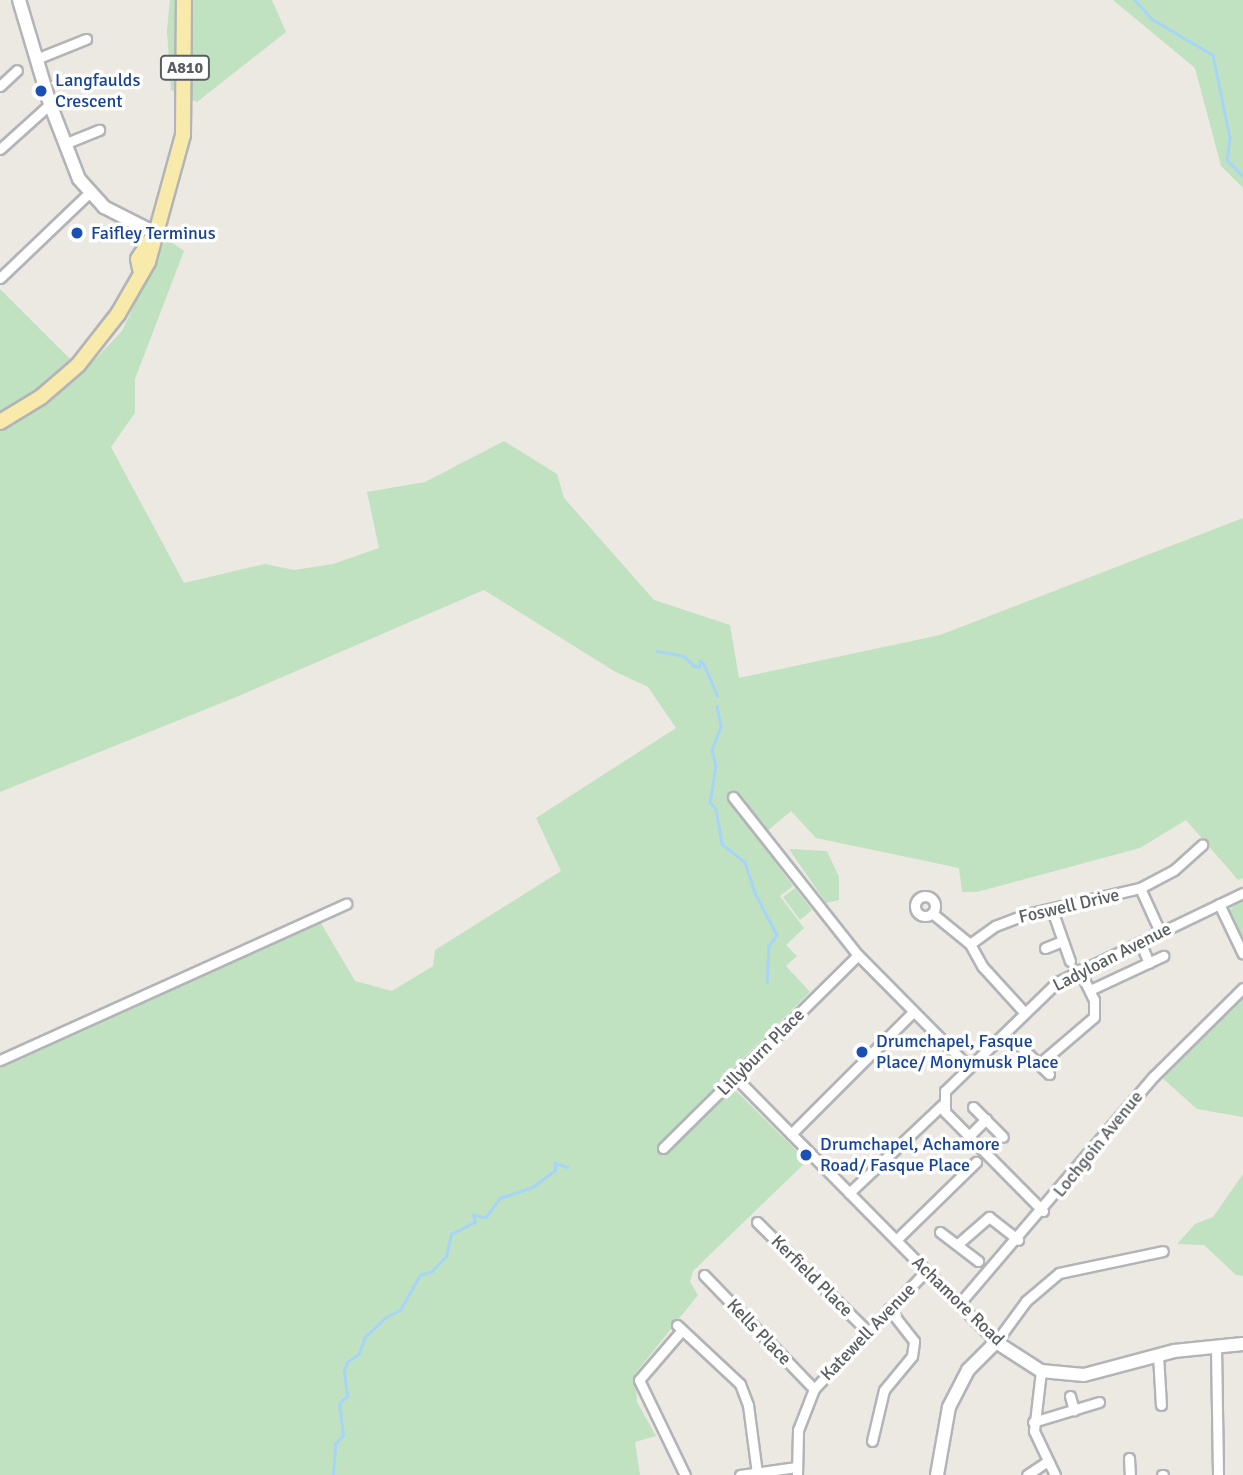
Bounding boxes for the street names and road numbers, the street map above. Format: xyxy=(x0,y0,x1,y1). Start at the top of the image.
road number: A810 xyxy=(159,55,211,80)
street label: Foswell Drive xyxy=(1017,884,1121,928)
street label: Ladyloan Avenue xyxy=(1049,918,1175,996)
street label: Lillyburn Place xyxy=(713,1004,809,1100)
street label: Lochgoin Avenue xyxy=(1049,1087,1147,1201)
street label: Kerfield Place xyxy=(767,1231,857,1321)
street label: Achamore Road xyxy=(907,1252,1009,1350)
street label: Katewell Avenue xyxy=(816,1279,920,1385)
street label: Kells Place xyxy=(722,1294,796,1370)

